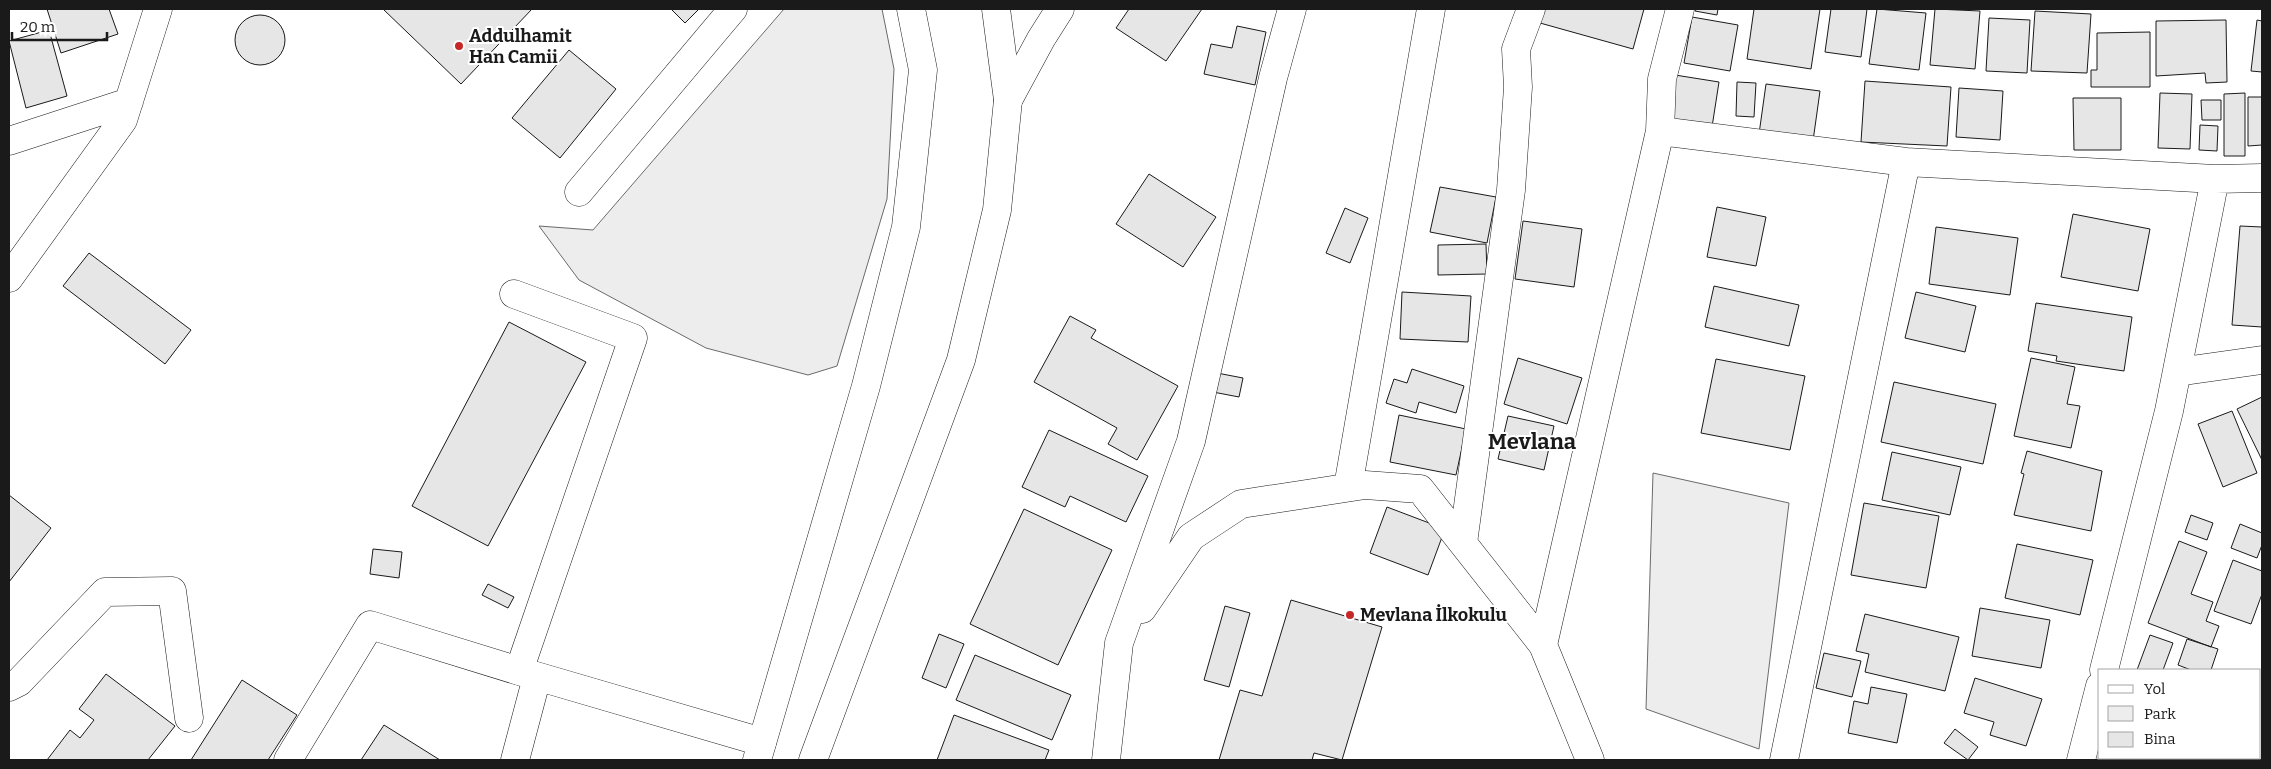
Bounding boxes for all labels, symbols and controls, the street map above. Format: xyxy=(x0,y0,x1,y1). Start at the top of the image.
scale bar xyxy=(12,10,108,42)
text: 20 m xyxy=(20,18,56,36)
place label: Addulhamit Han Camii xyxy=(469,25,572,68)
marker: Addulhamit Han Camii xyxy=(453,40,465,52)
district label: Mevlana xyxy=(1488,428,1577,455)
place label: Mevlana İlkokulu xyxy=(1360,604,1508,626)
marker: Mevlana İlkokulu xyxy=(1344,609,1356,621)
legend xyxy=(2098,669,2261,759)
text: Yol xyxy=(2144,680,2165,698)
text: Park xyxy=(2144,705,2176,723)
text: Bina xyxy=(2144,730,2176,748)

